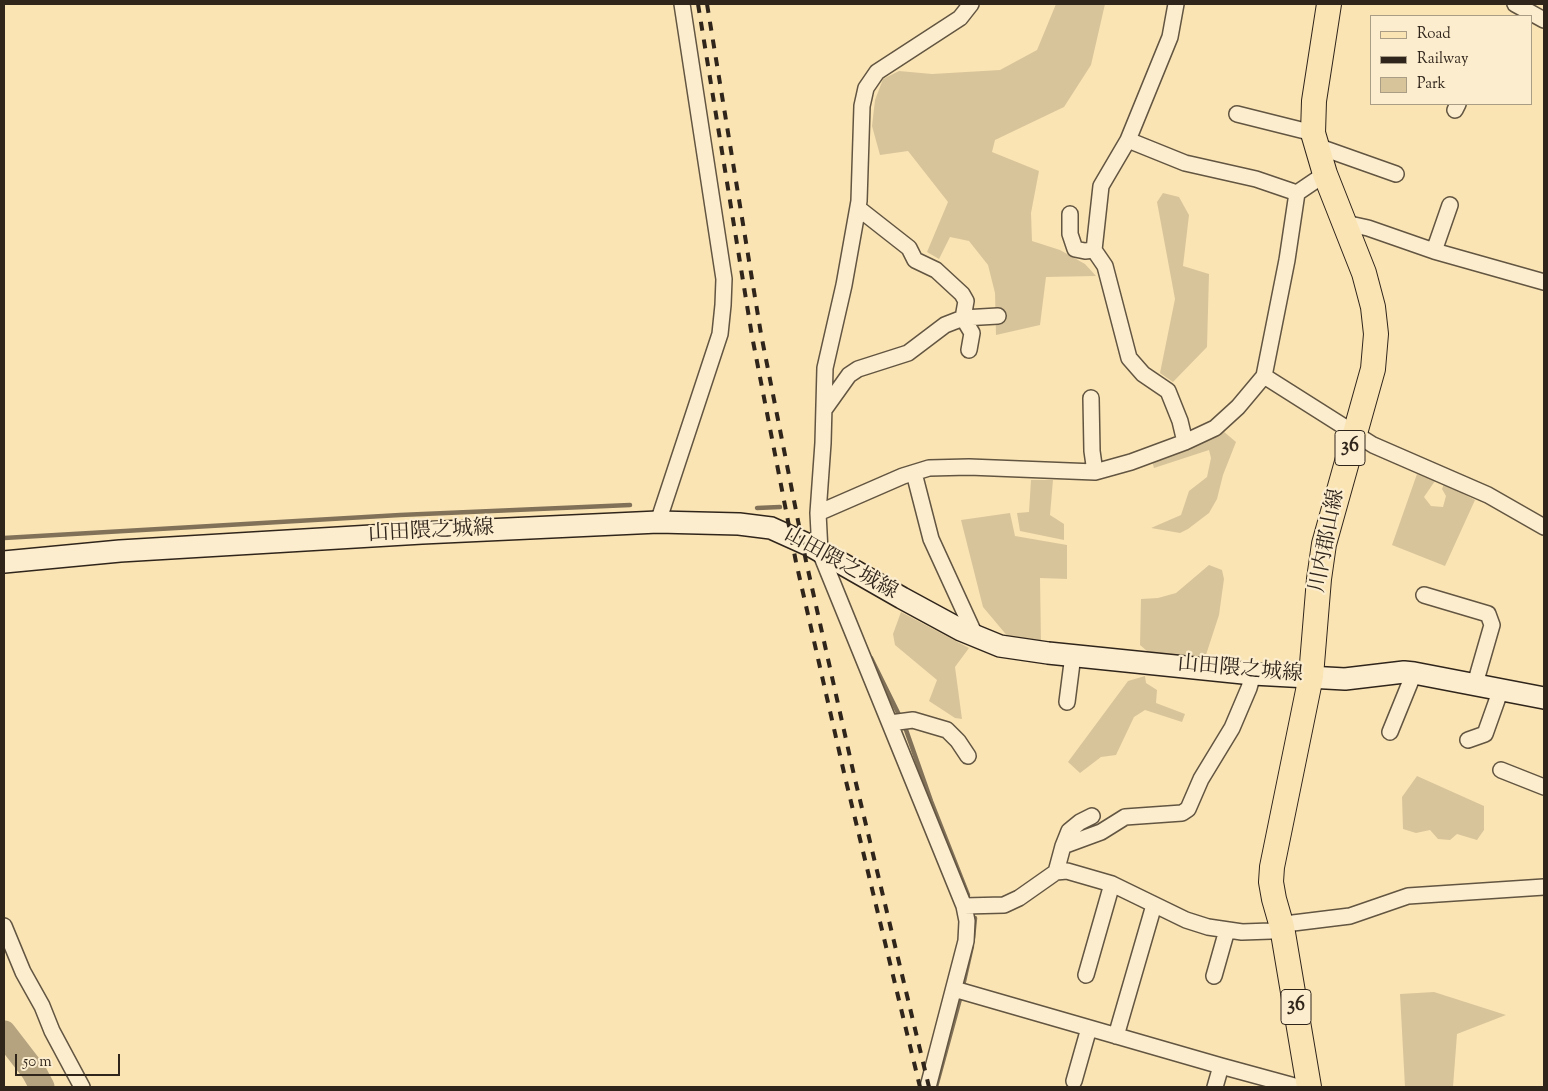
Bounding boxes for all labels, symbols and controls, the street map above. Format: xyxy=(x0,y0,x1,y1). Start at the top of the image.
legend xyxy=(1370,15,1533,105)
text: Road xyxy=(1417,24,1451,45)
text: Railway xyxy=(1417,49,1468,70)
text: Park xyxy=(1417,74,1446,95)
road number: 36 xyxy=(1335,430,1365,466)
street label: 川内郡山線 xyxy=(1307,487,1351,595)
street label: 山田隈之城線 xyxy=(367,517,495,549)
street label: 山田隈之城線 xyxy=(779,523,901,607)
street label: 山田隈之城線 xyxy=(1176,653,1304,689)
road number: 36 xyxy=(1281,990,1311,1024)
scale bar xyxy=(18,1044,122,1076)
text: 50 m xyxy=(23,1052,52,1073)

